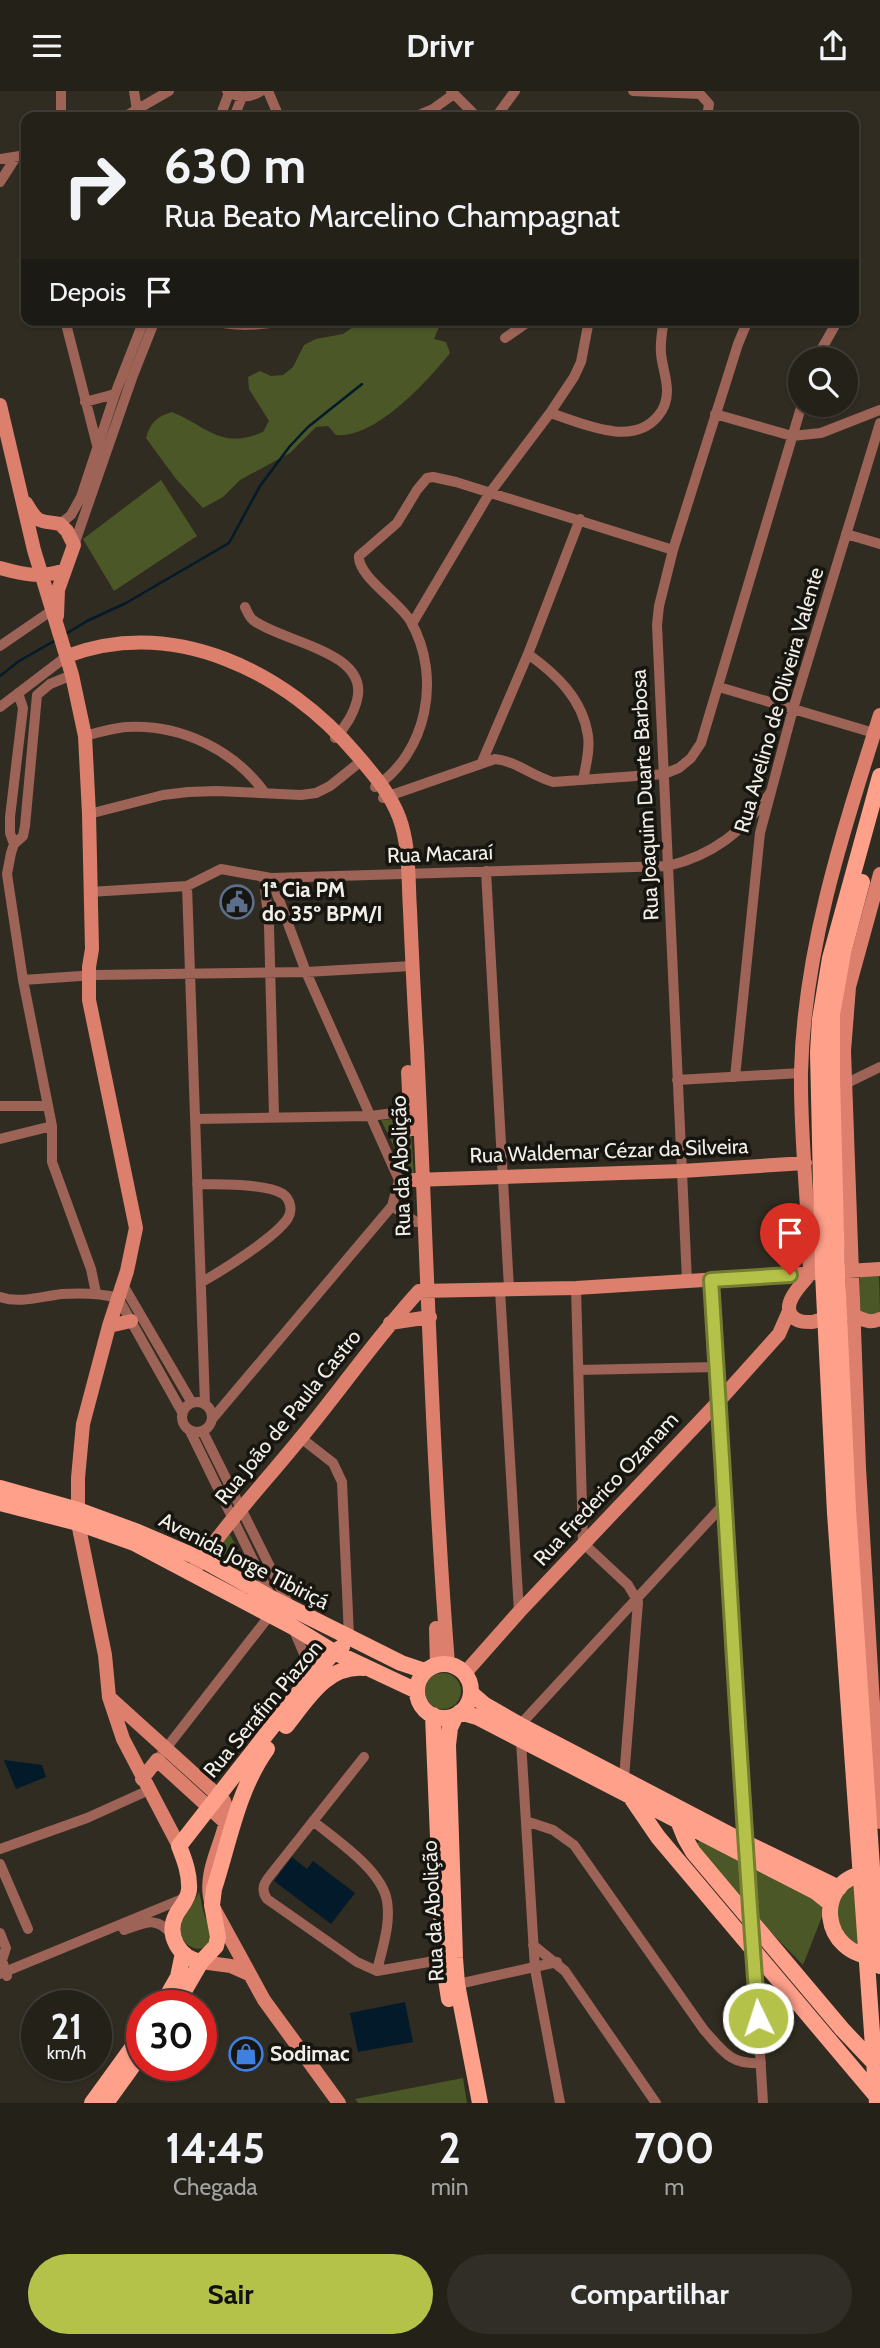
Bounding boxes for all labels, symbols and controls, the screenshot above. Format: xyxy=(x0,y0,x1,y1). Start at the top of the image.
text: Drivr xyxy=(406,26,474,65)
icon: menu xyxy=(28,27,66,65)
icon: share xyxy=(814,27,852,65)
text: 630 m xyxy=(164,136,306,195)
icon: right xyxy=(49,140,140,231)
text: Rua Beato Marcelino Champagnat xyxy=(164,196,620,235)
icon: arrive xyxy=(140,273,178,311)
text: Depois xyxy=(49,276,126,308)
map controls xyxy=(788,347,858,417)
button: search xyxy=(788,347,858,417)
street label: Rua Avelino de Oliveira Valente xyxy=(729,564,828,835)
street label: Rua Joaquim Duarte Barbosa xyxy=(625,669,664,921)
street label: Rua Macaraí xyxy=(387,839,494,868)
place label: 1ª Cia PM do 35º BPM/I xyxy=(262,877,382,926)
public building icon: 1ª Cia PM do 35º BPM/I xyxy=(218,883,256,921)
street label: Rua da Abolição xyxy=(386,1095,415,1237)
street label: Rua Waldemar Cézar da Silveira xyxy=(469,1133,749,1168)
pin xyxy=(760,1203,820,1275)
icon: arrive xyxy=(771,1214,809,1252)
street label: Rua João de Paula Castro xyxy=(209,1324,366,1509)
street label: Rua Frederico Ozanam xyxy=(528,1407,683,1571)
street label: Avenida Jorge Tibiriçá xyxy=(155,1507,333,1614)
street label: Rua Serafim Piazon xyxy=(198,1635,327,1782)
street label: Rua da Abolição xyxy=(416,1840,449,1982)
position arrow xyxy=(721,1981,795,2055)
speed limit sign: 30 xyxy=(126,1990,217,2081)
text: 21 xyxy=(51,2005,82,2048)
shop icon: Sodimac xyxy=(227,2035,265,2073)
place label: Sodimac xyxy=(270,2041,350,2066)
text: km/h xyxy=(47,2042,86,2064)
text: 14:45 xyxy=(166,2122,265,2174)
text: 2 xyxy=(438,2122,461,2174)
text: 700 xyxy=(634,2122,714,2174)
text: Chegada xyxy=(173,2173,258,2201)
text: min xyxy=(431,2173,469,2201)
text: m xyxy=(664,2173,684,2201)
button: Sair xyxy=(28,2254,433,2334)
button: Compartilhar xyxy=(447,2254,852,2334)

